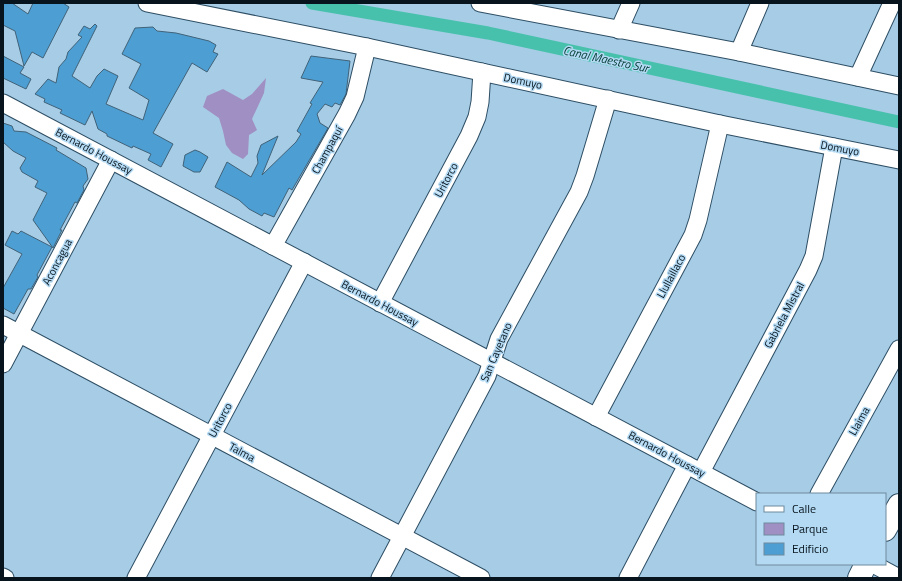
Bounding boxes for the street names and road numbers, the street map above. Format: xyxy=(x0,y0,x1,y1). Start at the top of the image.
street label: Domuyo xyxy=(502,69,544,93)
street label: Champaquí xyxy=(307,122,347,177)
street label: Bernardo Houssay xyxy=(53,124,136,178)
street label: Domuyo xyxy=(819,136,861,160)
street label: Uritorco xyxy=(430,160,462,200)
street label: Aconcagua xyxy=(38,236,76,288)
street label: Llullaillaco xyxy=(653,251,689,301)
street label: Bernardo Houssay xyxy=(339,276,422,330)
street label: Gabriela Mistral xyxy=(760,279,808,351)
street label: San Cayetano xyxy=(476,320,516,384)
street label: Uritorco xyxy=(204,400,236,440)
street label: Llaima xyxy=(845,403,874,438)
street label: Bernardo Houssay xyxy=(626,427,709,481)
street label: Talma xyxy=(226,438,258,466)

